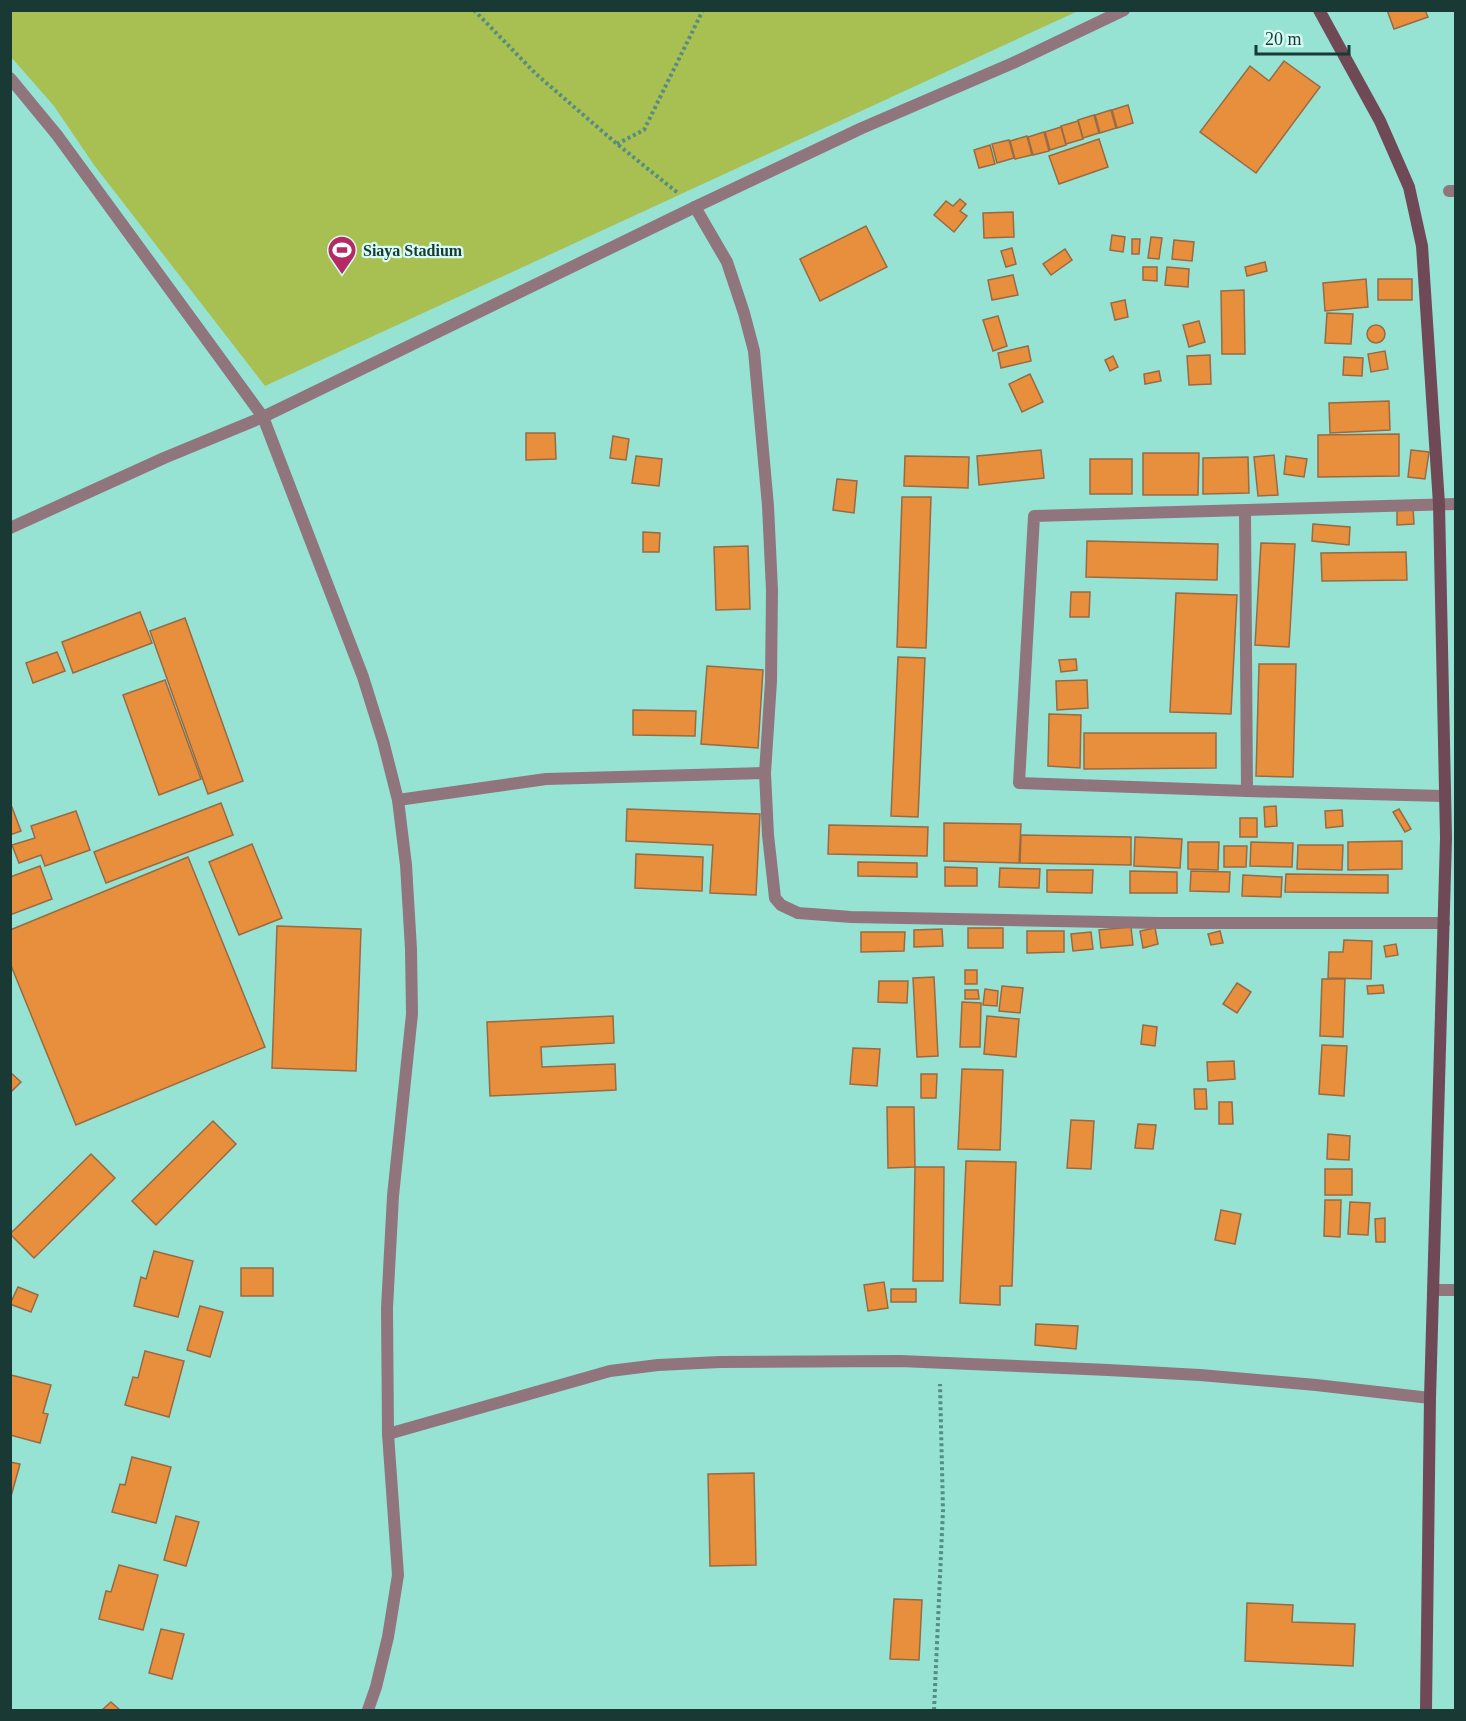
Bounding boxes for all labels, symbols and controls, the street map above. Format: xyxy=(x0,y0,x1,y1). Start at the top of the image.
scale bar xyxy=(1256,18,1349,56)
text: 20 m xyxy=(1265,29,1302,49)
sports icon: Siaya Stadium xyxy=(326,234,358,276)
place label: Siaya Stadium xyxy=(363,242,463,260)

